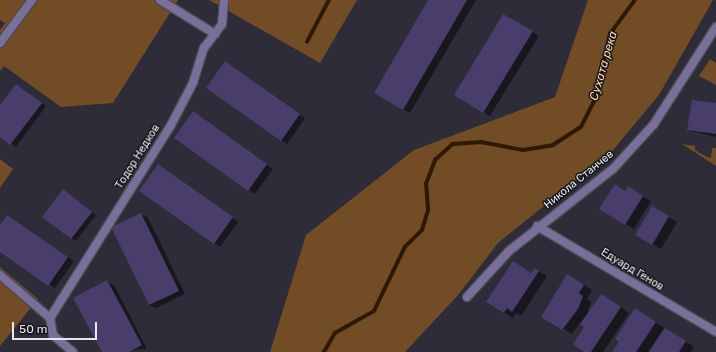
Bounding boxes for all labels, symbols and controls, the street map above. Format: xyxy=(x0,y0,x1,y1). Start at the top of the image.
water label: Сухата река xyxy=(587,30,621,102)
street label: Тодор Недков xyxy=(113,122,163,192)
street label: Никола Станчев xyxy=(542,148,616,212)
street label: Едуард Генов xyxy=(598,246,666,294)
scale bar xyxy=(14,314,99,340)
text: 50 m xyxy=(19,322,47,336)

